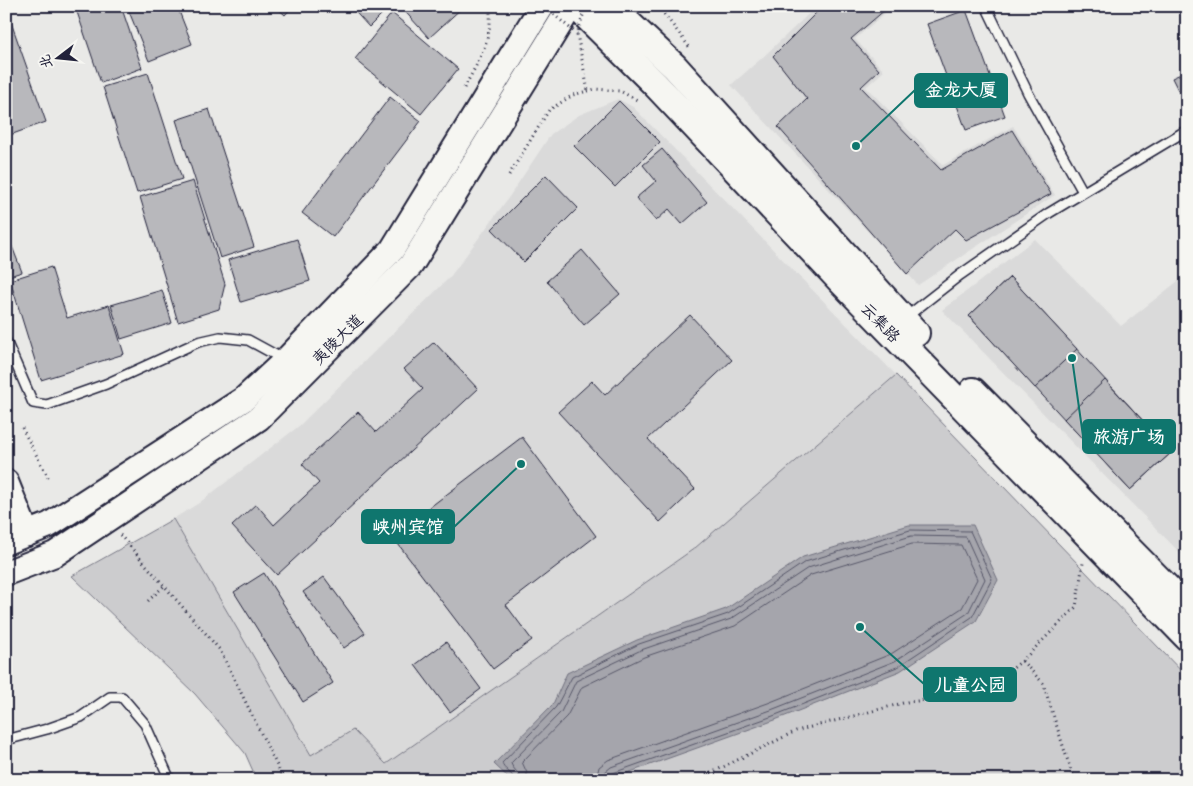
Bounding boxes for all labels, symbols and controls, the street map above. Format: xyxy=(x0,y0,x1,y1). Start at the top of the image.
north arrow xyxy=(32,32,82,82)
text: 北 xyxy=(34,52,56,71)
callout: 金龙大厦 xyxy=(915,74,1007,107)
text: 金龙大厦 xyxy=(925,77,997,102)
street label: 云集路 xyxy=(856,297,906,347)
street label: 夷陵大道 xyxy=(307,309,367,369)
callout: 旅游广场 xyxy=(1083,420,1175,453)
text: 旅游广场 xyxy=(1093,424,1165,449)
callout: 峡州宾馆 xyxy=(362,510,454,543)
text: 峡州宾馆 xyxy=(372,514,444,539)
callout: 儿童公园 xyxy=(924,668,1016,701)
text: 儿童公园 xyxy=(934,672,1006,697)

